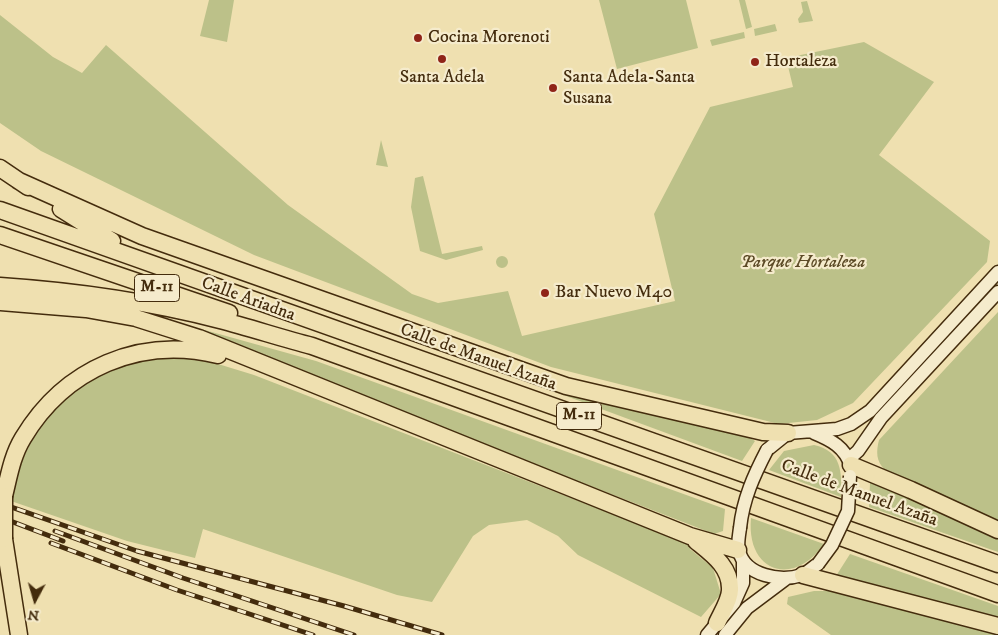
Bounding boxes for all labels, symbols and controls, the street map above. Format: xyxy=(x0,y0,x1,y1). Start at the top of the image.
place label: Cocina Morenoti xyxy=(428,27,550,49)
marker: Cocina Morenoti xyxy=(412,32,424,44)
place label: Hortaleza xyxy=(765,51,837,73)
marker: Santa Adela xyxy=(436,53,448,65)
marker: Hortaleza xyxy=(749,56,761,68)
place label: Santa Adela xyxy=(400,67,484,89)
place label: Santa Adela-Santa Susana xyxy=(563,67,695,110)
marker: Santa Adela-Santa Susana xyxy=(547,82,559,94)
park label: Parque Hortaleza xyxy=(741,252,865,274)
street label: Calle Ariadna xyxy=(198,273,298,327)
road number: M-11 xyxy=(134,274,180,302)
place label: Bar Nuevo M40 xyxy=(555,282,672,304)
marker: Bar Nuevo M40 xyxy=(539,287,551,299)
street label: Calle de Manuel Azaña xyxy=(397,320,559,396)
road number: M-11 xyxy=(556,402,602,430)
street label: Calle de Manuel Azaña xyxy=(778,456,940,532)
north arrow xyxy=(10,575,60,625)
text: N xyxy=(27,605,40,624)

